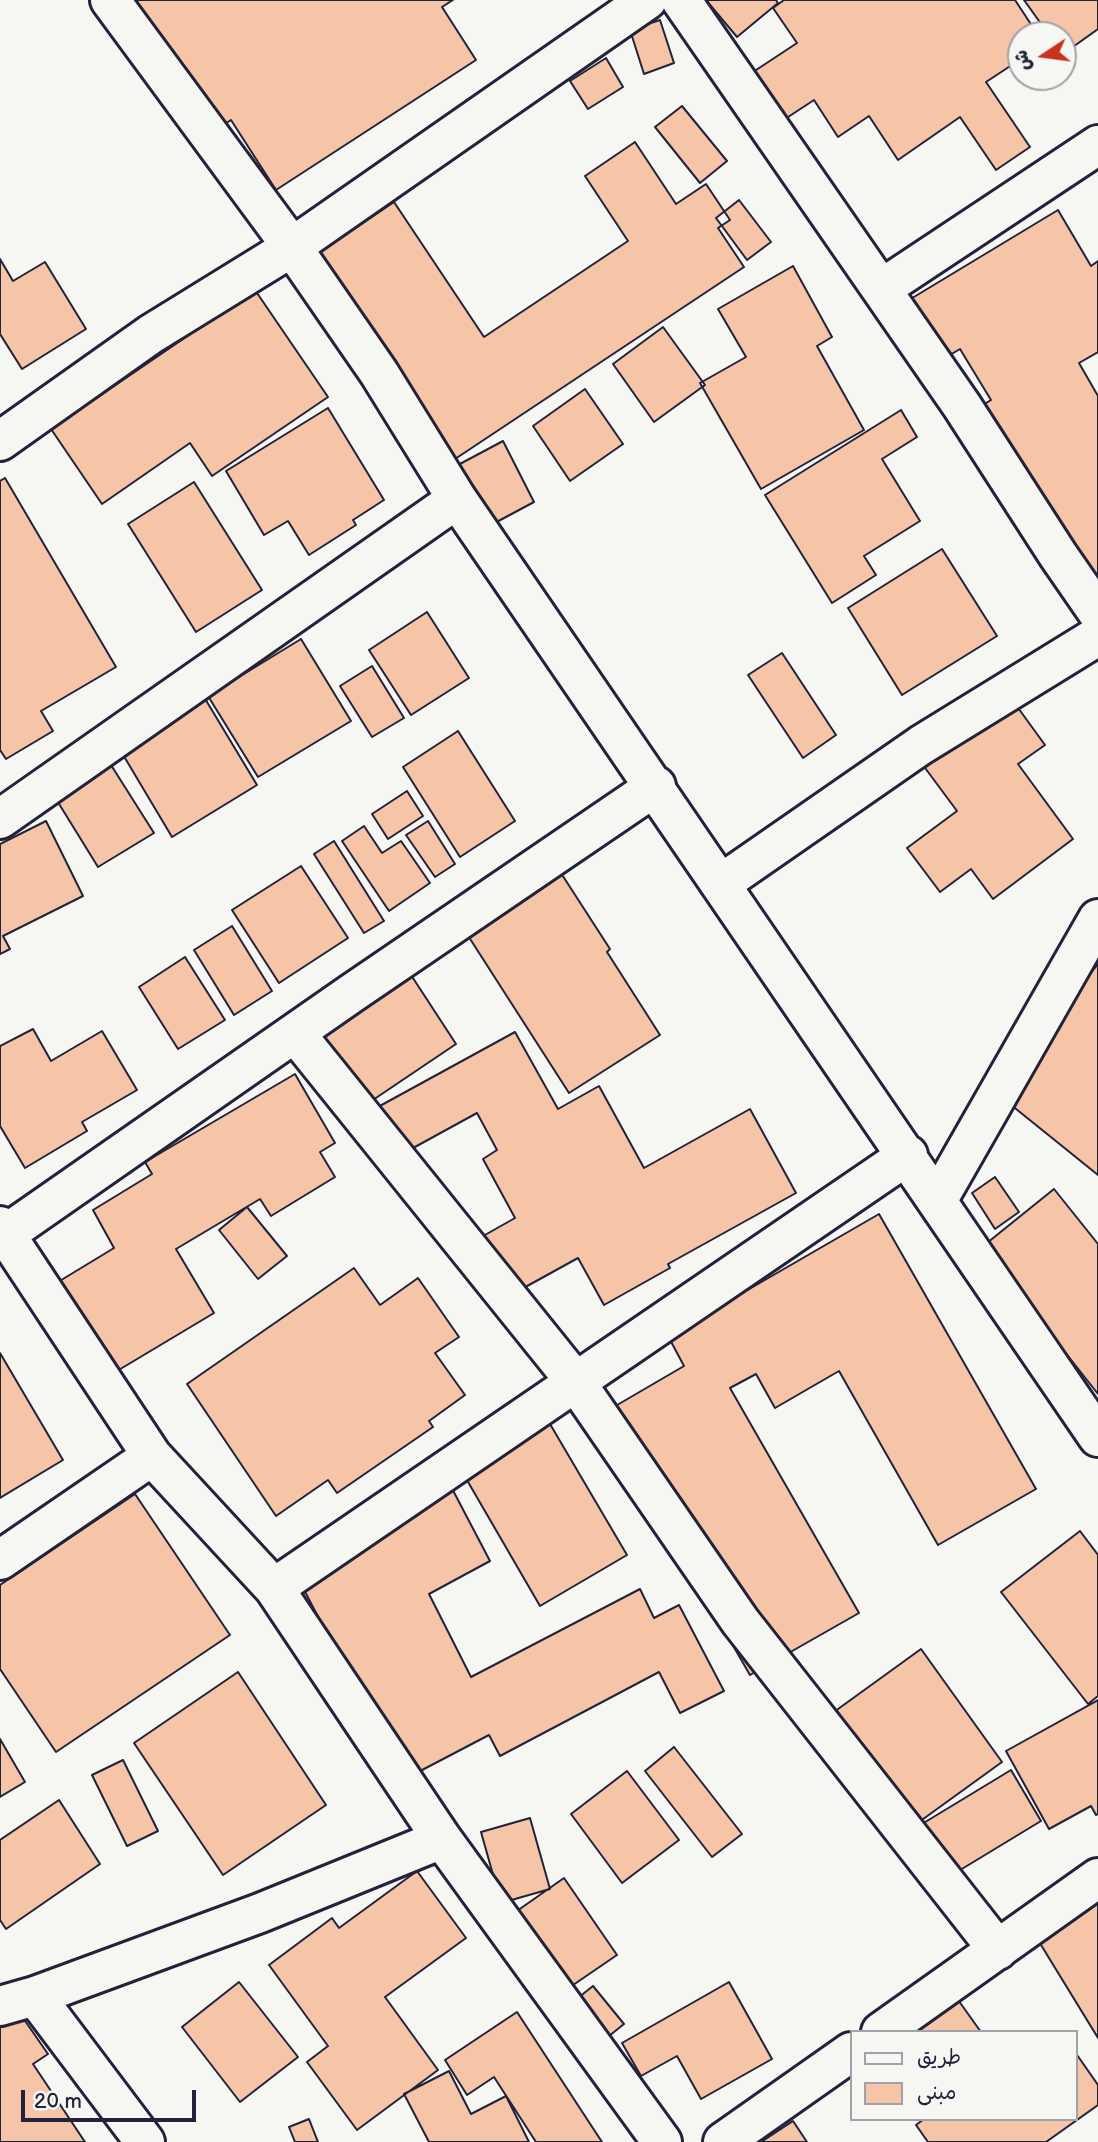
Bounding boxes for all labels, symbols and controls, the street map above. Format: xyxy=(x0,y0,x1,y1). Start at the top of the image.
north arrow xyxy=(1007,21,1077,91)
text: ش xyxy=(1009,48,1037,73)
legend xyxy=(850,2030,1077,2121)
text: طريق xyxy=(917,2045,961,2070)
scale bar xyxy=(24,2076,200,2120)
text: مبنى xyxy=(917,2080,956,2105)
text: 20 m xyxy=(34,2089,82,2114)

